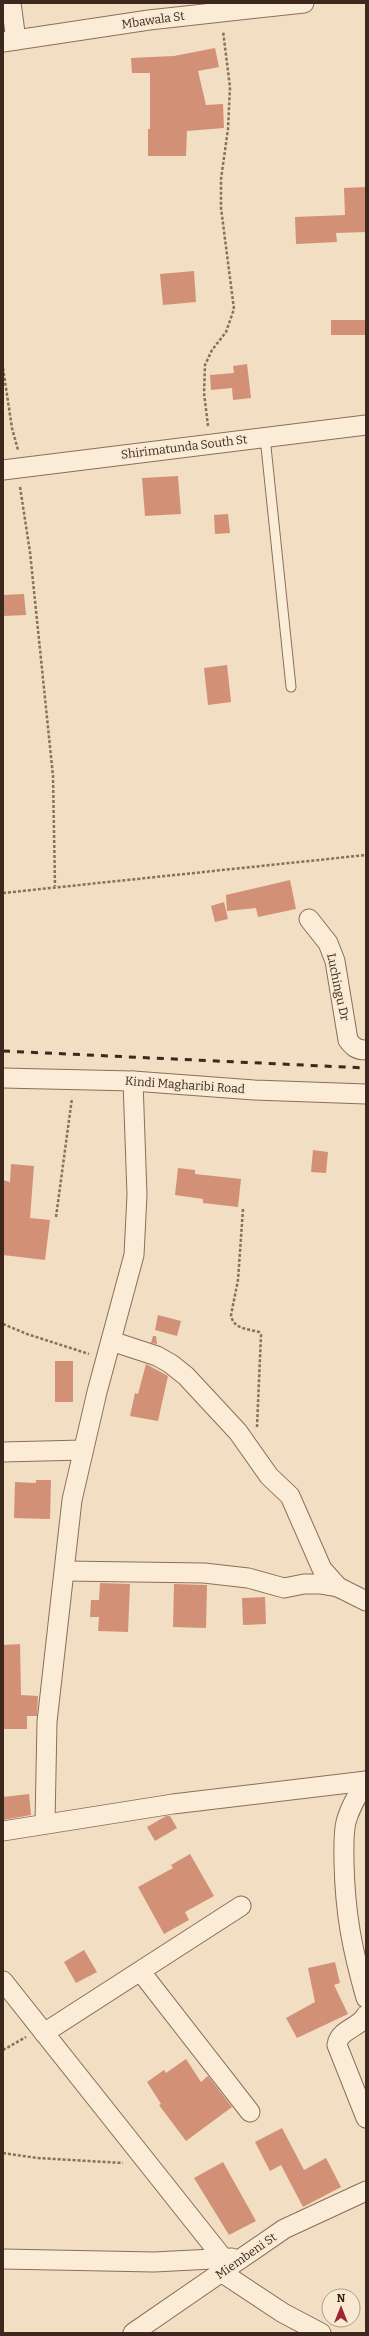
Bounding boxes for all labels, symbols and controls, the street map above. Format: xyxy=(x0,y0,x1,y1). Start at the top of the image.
street label: Mbawala St xyxy=(121,9,186,31)
street label: Shirimatunda South St xyxy=(120,432,249,462)
street label: Luchingu Dr xyxy=(324,952,352,1023)
street label: Kindi Magharibi Road xyxy=(125,1074,245,1096)
street label: Miembeni St xyxy=(213,2230,280,2282)
north arrow xyxy=(321,2288,361,2328)
text: N xyxy=(337,2292,346,2305)

